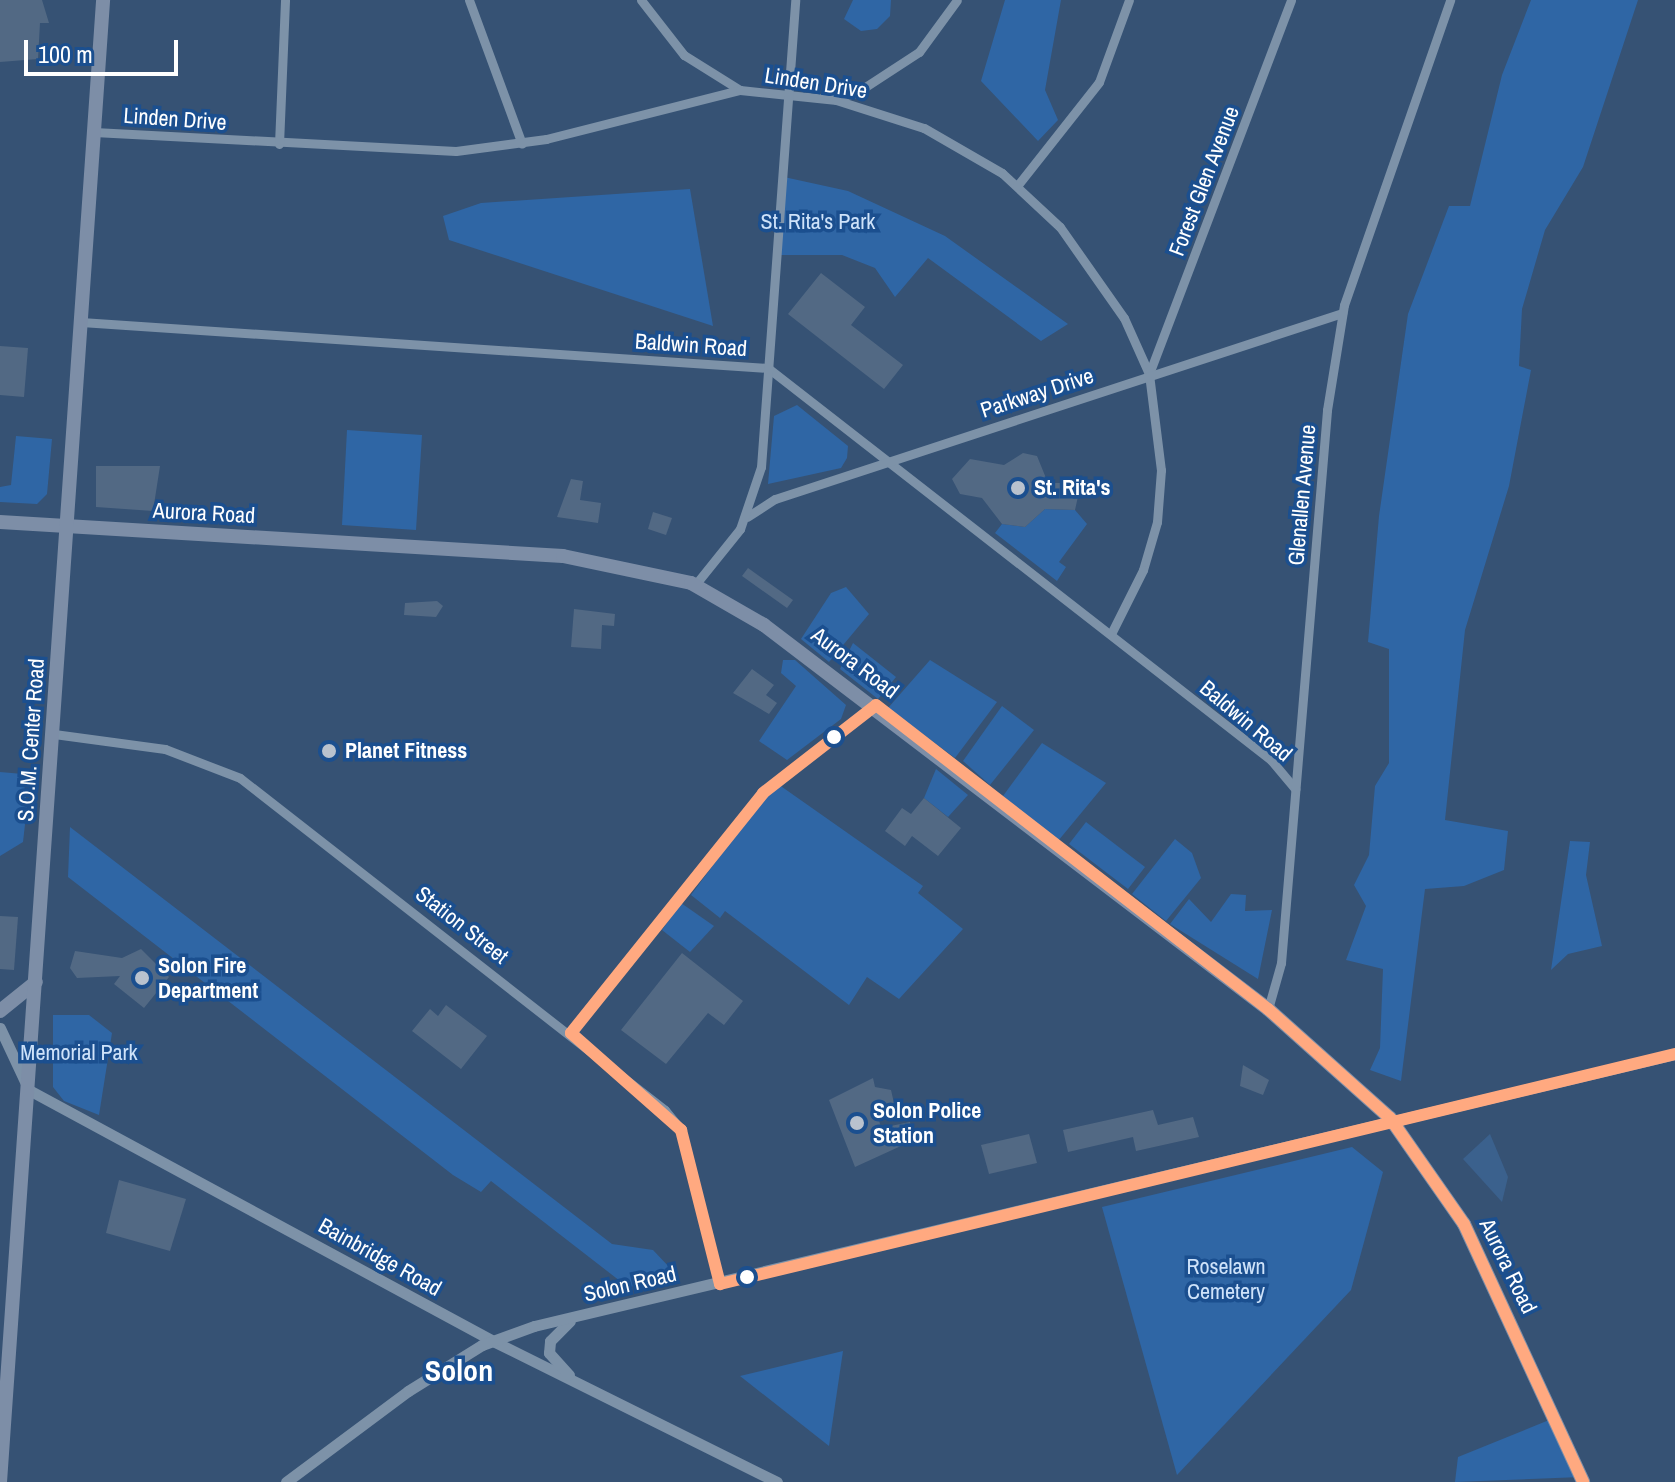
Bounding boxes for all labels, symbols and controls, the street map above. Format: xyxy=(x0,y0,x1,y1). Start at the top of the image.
scale bar xyxy=(28,24,182,74)
text: 100 m xyxy=(38,38,93,70)
street label: Linden Drive xyxy=(763,62,869,104)
street label: Linden Drive xyxy=(123,102,227,136)
street label: Forest Glen Avenue xyxy=(1163,102,1245,260)
park label: St. Rita's Park xyxy=(761,209,875,235)
street label: Baldwin Road xyxy=(634,328,748,362)
street label: Parkway Drive xyxy=(977,362,1097,424)
street label: Glenallen Avenue xyxy=(1283,423,1321,567)
place label: St. Rita's xyxy=(1034,475,1110,501)
marker: St. Rita's xyxy=(1009,479,1027,497)
street label: Aurora Road xyxy=(152,497,256,529)
street label: Aurora Road xyxy=(806,622,904,704)
street label: S.O.M. Center Road xyxy=(12,658,50,822)
street label: Baldwin Road xyxy=(1194,675,1298,767)
unlabelled marker xyxy=(826,729,842,745)
place label: Planet Fitness xyxy=(345,738,467,764)
marker: Planet Fitness xyxy=(320,742,338,760)
street label: Station Street xyxy=(410,881,514,969)
place label: Solon Fire Department xyxy=(158,952,258,1004)
marker: Solon Fire Department xyxy=(133,969,151,987)
park label: Memorial Park xyxy=(20,1040,138,1066)
place label: Solon Police Station xyxy=(873,1097,981,1148)
marker: Solon Police Station xyxy=(848,1114,866,1132)
street label: Bainbridge Road xyxy=(314,1212,446,1302)
street label: Aurora Road xyxy=(1474,1214,1542,1318)
park label: Roselawn Cemetery xyxy=(1186,1253,1266,1304)
street label: Solon Road xyxy=(581,1261,679,1307)
unlabelled marker xyxy=(739,1269,755,1285)
district label: Solon xyxy=(425,1352,493,1388)

